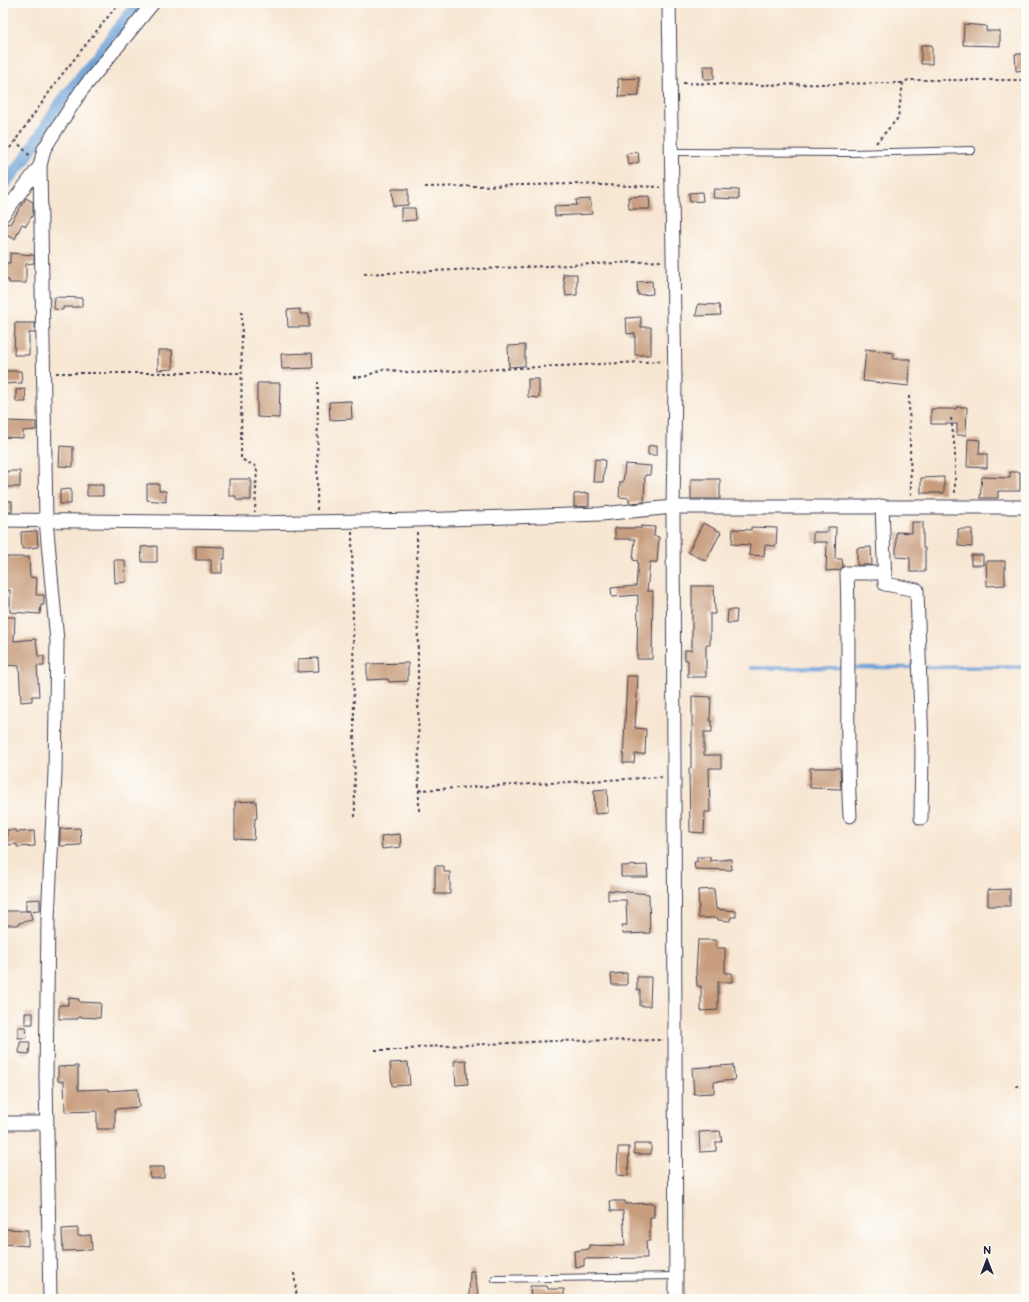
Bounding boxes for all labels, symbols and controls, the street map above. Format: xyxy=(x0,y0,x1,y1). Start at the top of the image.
north arrow xyxy=(967,1240,1007,1280)
text: N xyxy=(983,1244,991,1257)

